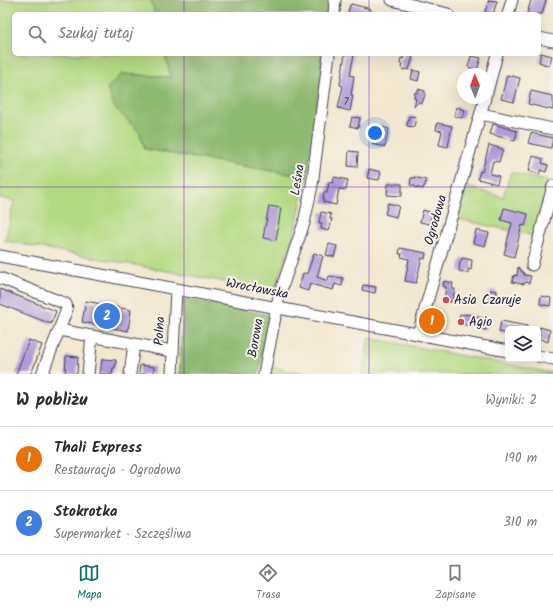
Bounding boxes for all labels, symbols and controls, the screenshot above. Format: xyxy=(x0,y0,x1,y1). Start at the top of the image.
search box xyxy=(12,12,541,56)
text: Szukaj tutaj xyxy=(58,22,133,46)
icon: search xyxy=(26,23,48,45)
north arrow xyxy=(457,68,493,104)
house number: 7 xyxy=(343,93,349,111)
your location xyxy=(365,123,385,143)
street label: Leśna xyxy=(285,163,311,197)
street label: Ogrodowa xyxy=(419,192,453,248)
street label: Wrocławska xyxy=(224,273,290,305)
place label: Asia Czaruje xyxy=(454,290,521,311)
marker: Asia Czaruje xyxy=(441,295,451,305)
pin: 2 xyxy=(94,301,120,331)
pin: 1 xyxy=(419,306,445,336)
place label: Agio xyxy=(469,312,492,333)
street label: Polna xyxy=(149,316,171,346)
street label: Borowa xyxy=(242,317,270,359)
marker: Agio xyxy=(456,317,466,327)
map controls xyxy=(505,326,541,362)
button: layers xyxy=(505,326,541,362)
text: W pobliżu xyxy=(16,387,87,414)
text: Wyniki: 2 xyxy=(486,390,537,411)
text: Thali Express xyxy=(54,436,142,460)
text: 1 xyxy=(27,448,31,469)
text: 190 m xyxy=(505,448,537,469)
text: Restauracja · Ogrodowa xyxy=(54,460,181,481)
text: Stokrotka xyxy=(54,500,117,524)
text: 2 xyxy=(25,512,33,533)
text: 310 m xyxy=(503,512,537,533)
text: Supermarket · Szczęśliwa xyxy=(54,524,191,545)
tab: Mapa xyxy=(77,562,102,604)
tab: Trasa xyxy=(256,562,281,604)
tab: Zapisane xyxy=(435,562,476,604)

